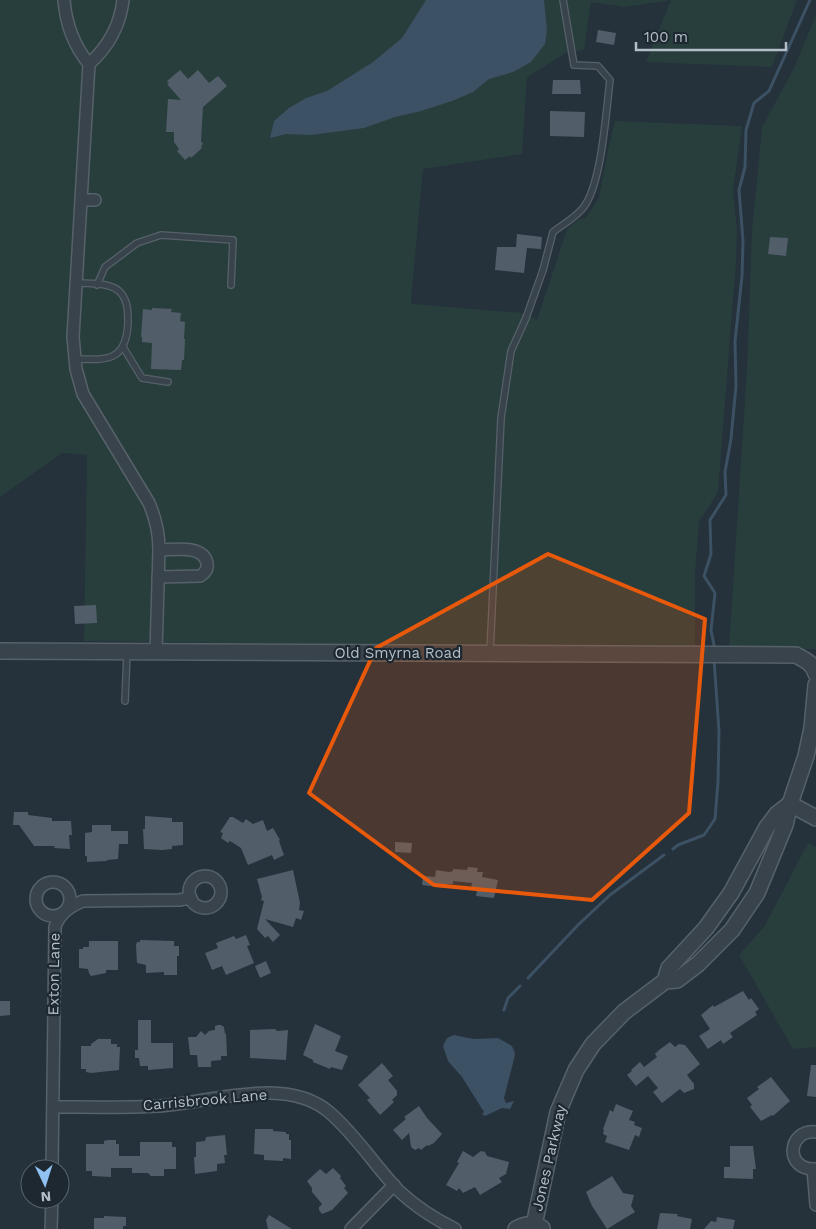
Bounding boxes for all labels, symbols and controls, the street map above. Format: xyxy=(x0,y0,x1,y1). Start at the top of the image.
scale bar xyxy=(636,20,786,52)
text: 100 m xyxy=(644,28,688,46)
street label: Old Smyrna Road xyxy=(335,644,461,662)
street label: Exton Lane xyxy=(44,933,64,1015)
street label: Carrisbrook Lane xyxy=(142,1086,268,1114)
street label: Jones Parkway xyxy=(528,1103,570,1213)
north arrow xyxy=(20,1159,70,1209)
text: N xyxy=(40,1189,52,1205)

